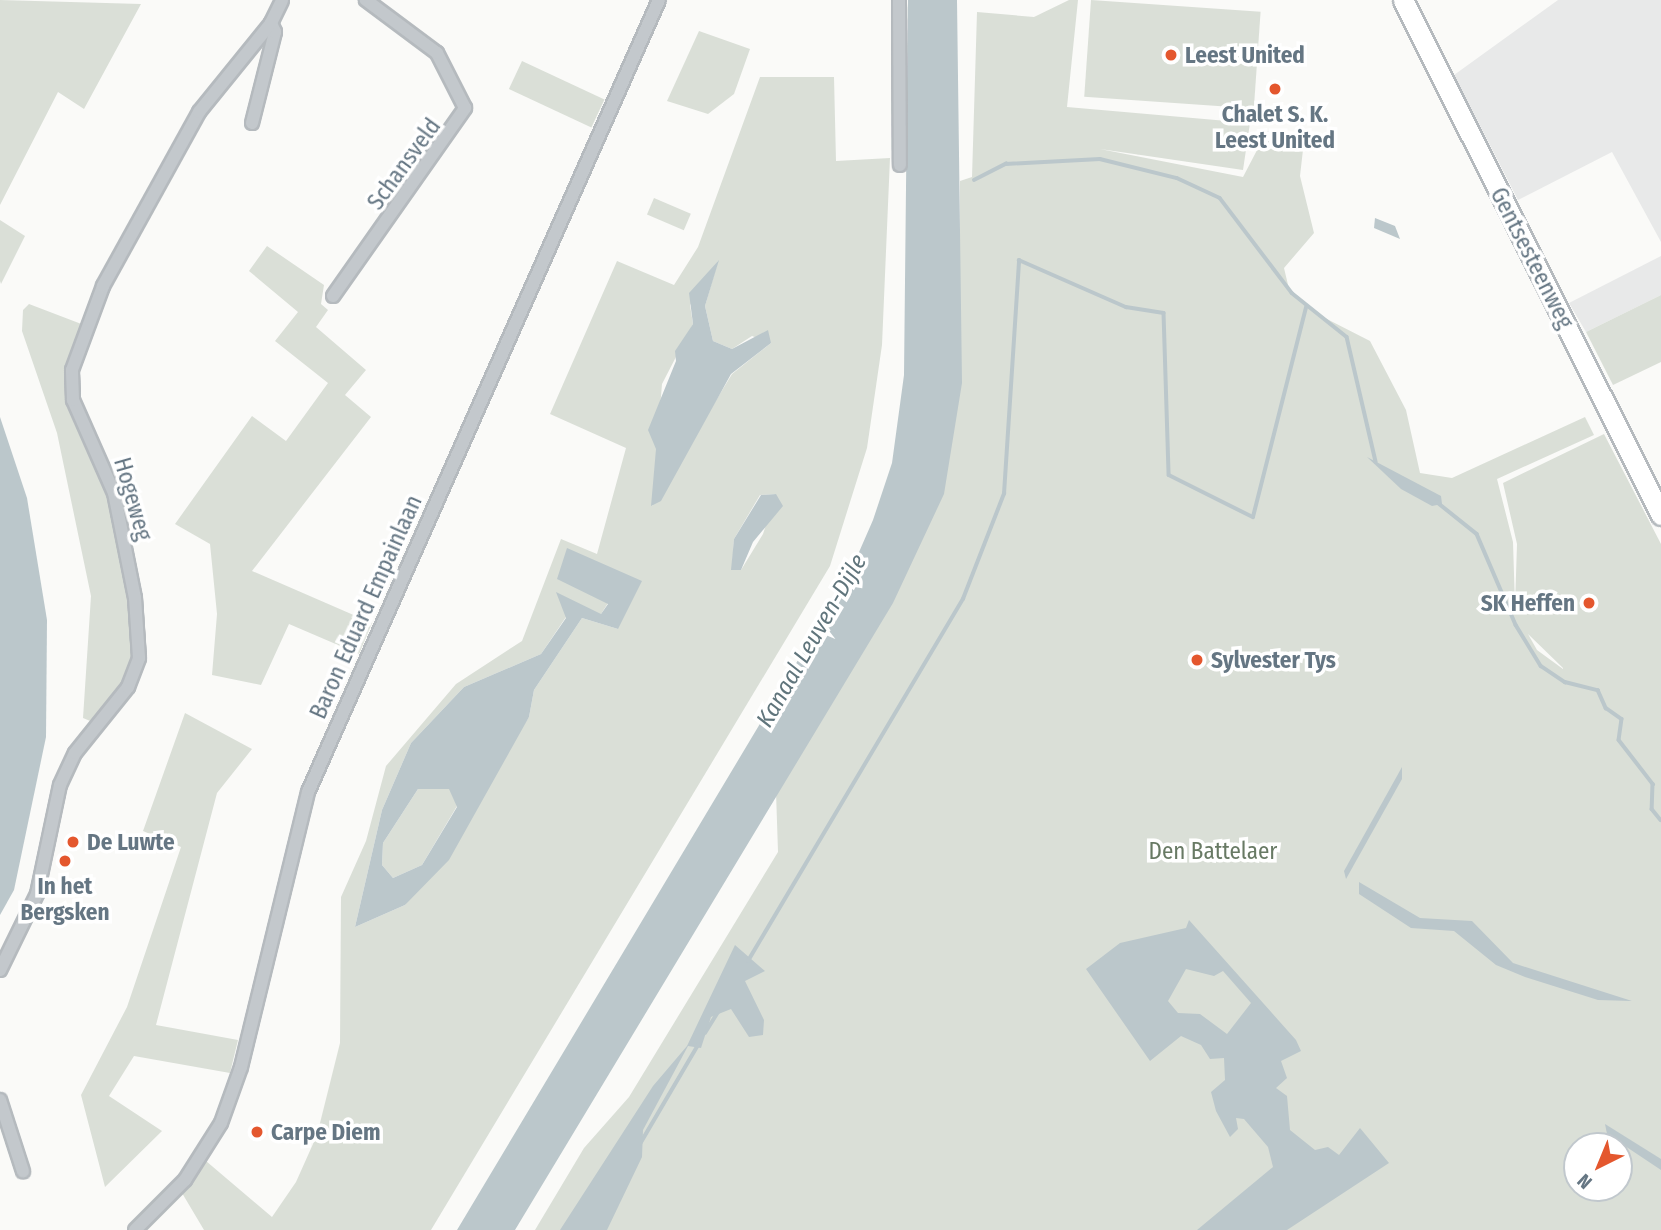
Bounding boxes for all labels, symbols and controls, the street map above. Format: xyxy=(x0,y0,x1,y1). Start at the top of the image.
place label: Leest United xyxy=(1185,41,1305,69)
marker: Leest United xyxy=(1163,47,1179,63)
marker: Chalet S. K. Leest United xyxy=(1267,81,1283,97)
place label: Chalet S. K. Leest United xyxy=(1215,100,1335,154)
street label: Schansveld xyxy=(362,113,446,215)
street label: Gentsesteenweg xyxy=(1485,183,1579,333)
street label: Hogeweg xyxy=(108,454,158,544)
street label: Baron Eduard Empainlaan xyxy=(304,491,428,723)
water label: Kanaal Leuven-Dijle xyxy=(751,549,873,733)
place label: SK Heffen xyxy=(1481,589,1575,617)
marker: SK Heffen xyxy=(1581,595,1597,611)
place label: Sylvester Tys xyxy=(1211,646,1336,674)
marker: Sylvester Tys xyxy=(1189,652,1205,668)
place label: De Luwte xyxy=(87,828,175,856)
marker: De Luwte xyxy=(65,834,81,850)
park label: Den Battelaer xyxy=(1149,837,1277,865)
marker: In het Bergsken xyxy=(57,853,73,869)
place label: In het Bergsken xyxy=(20,872,110,926)
place label: Carpe Diem xyxy=(271,1118,380,1146)
marker: Carpe Diem xyxy=(249,1124,265,1140)
north arrow xyxy=(1563,1132,1633,1202)
text: N xyxy=(1573,1169,1597,1194)

